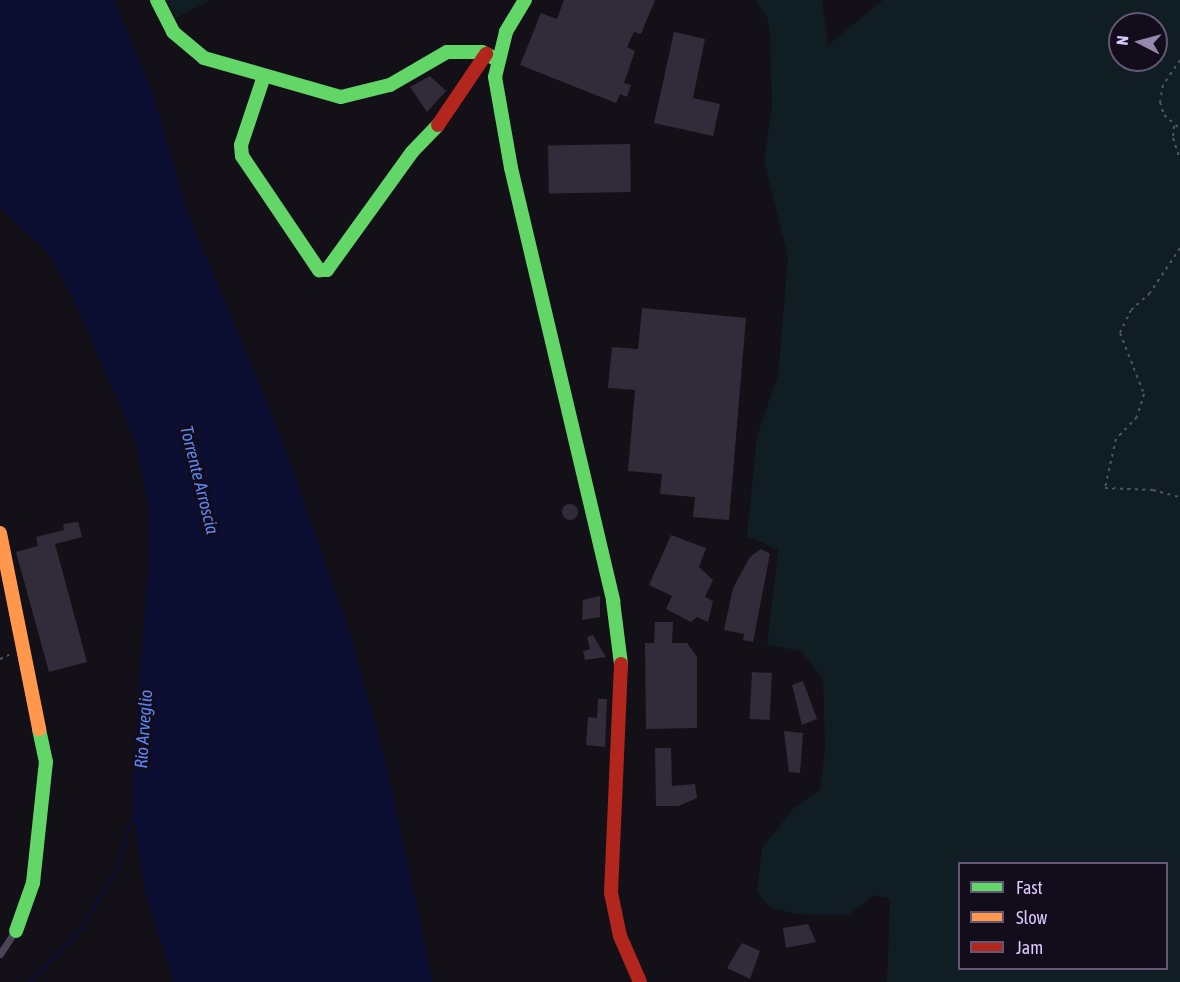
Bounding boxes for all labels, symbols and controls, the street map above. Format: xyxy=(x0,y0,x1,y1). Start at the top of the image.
north arrow xyxy=(1108,12,1168,72)
text: N xyxy=(1113,35,1132,46)
water label: Torrente Arroscia xyxy=(175,424,223,536)
water label: Rio Arveglio xyxy=(130,689,158,769)
legend xyxy=(958,862,1168,970)
text: Fast xyxy=(1016,877,1043,898)
text: Slow xyxy=(1016,907,1047,928)
text: Jam xyxy=(1016,937,1043,958)

